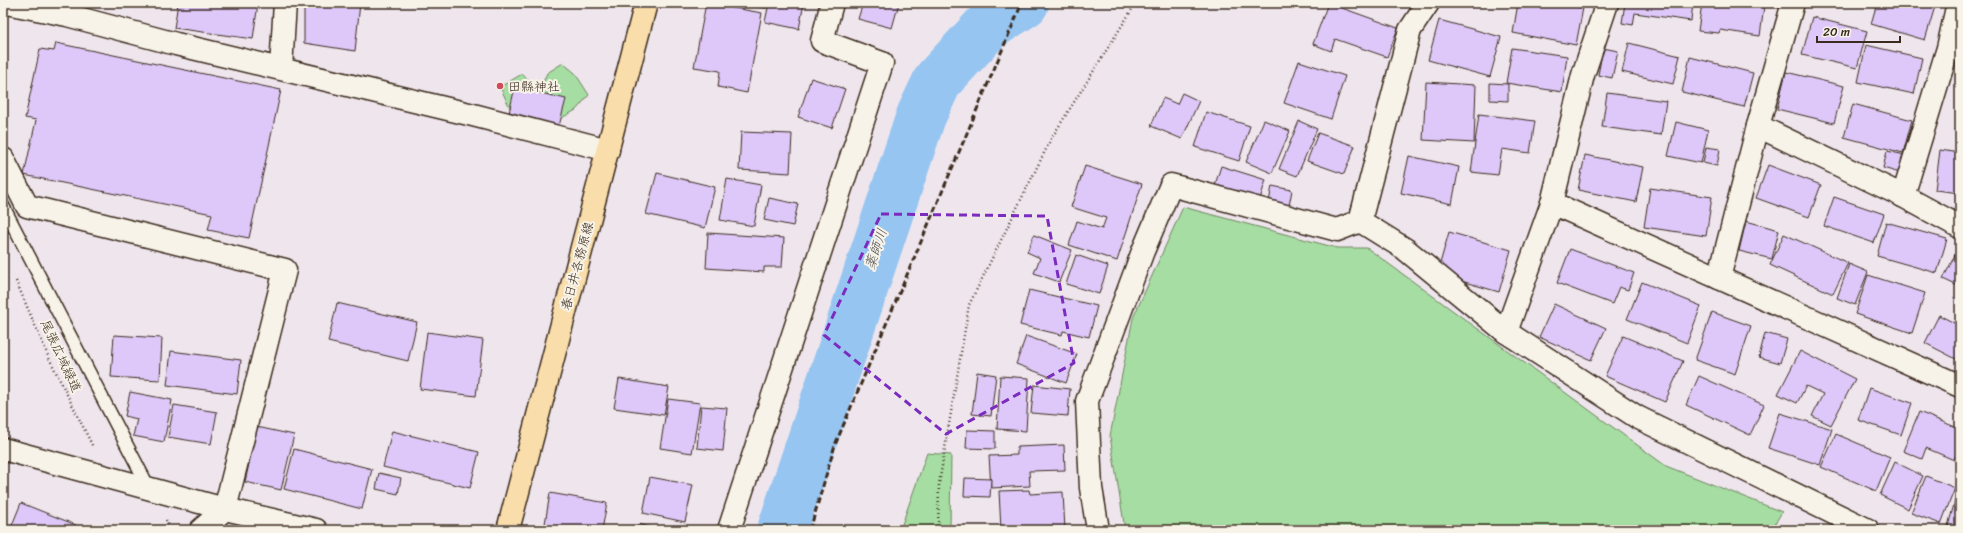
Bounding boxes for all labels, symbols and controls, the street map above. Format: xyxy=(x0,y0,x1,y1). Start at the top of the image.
scale bar xyxy=(1817,18,1900,44)
text: 20 m xyxy=(1823,21,1850,43)
place label: 田縣神社 xyxy=(508,75,560,98)
marker: 田縣神社 xyxy=(495,81,505,91)
street label: 春日井各務原線 xyxy=(554,218,600,313)
water label: 薬師川 xyxy=(857,225,895,273)
street label: 尾張広域緑道 xyxy=(34,316,88,396)

